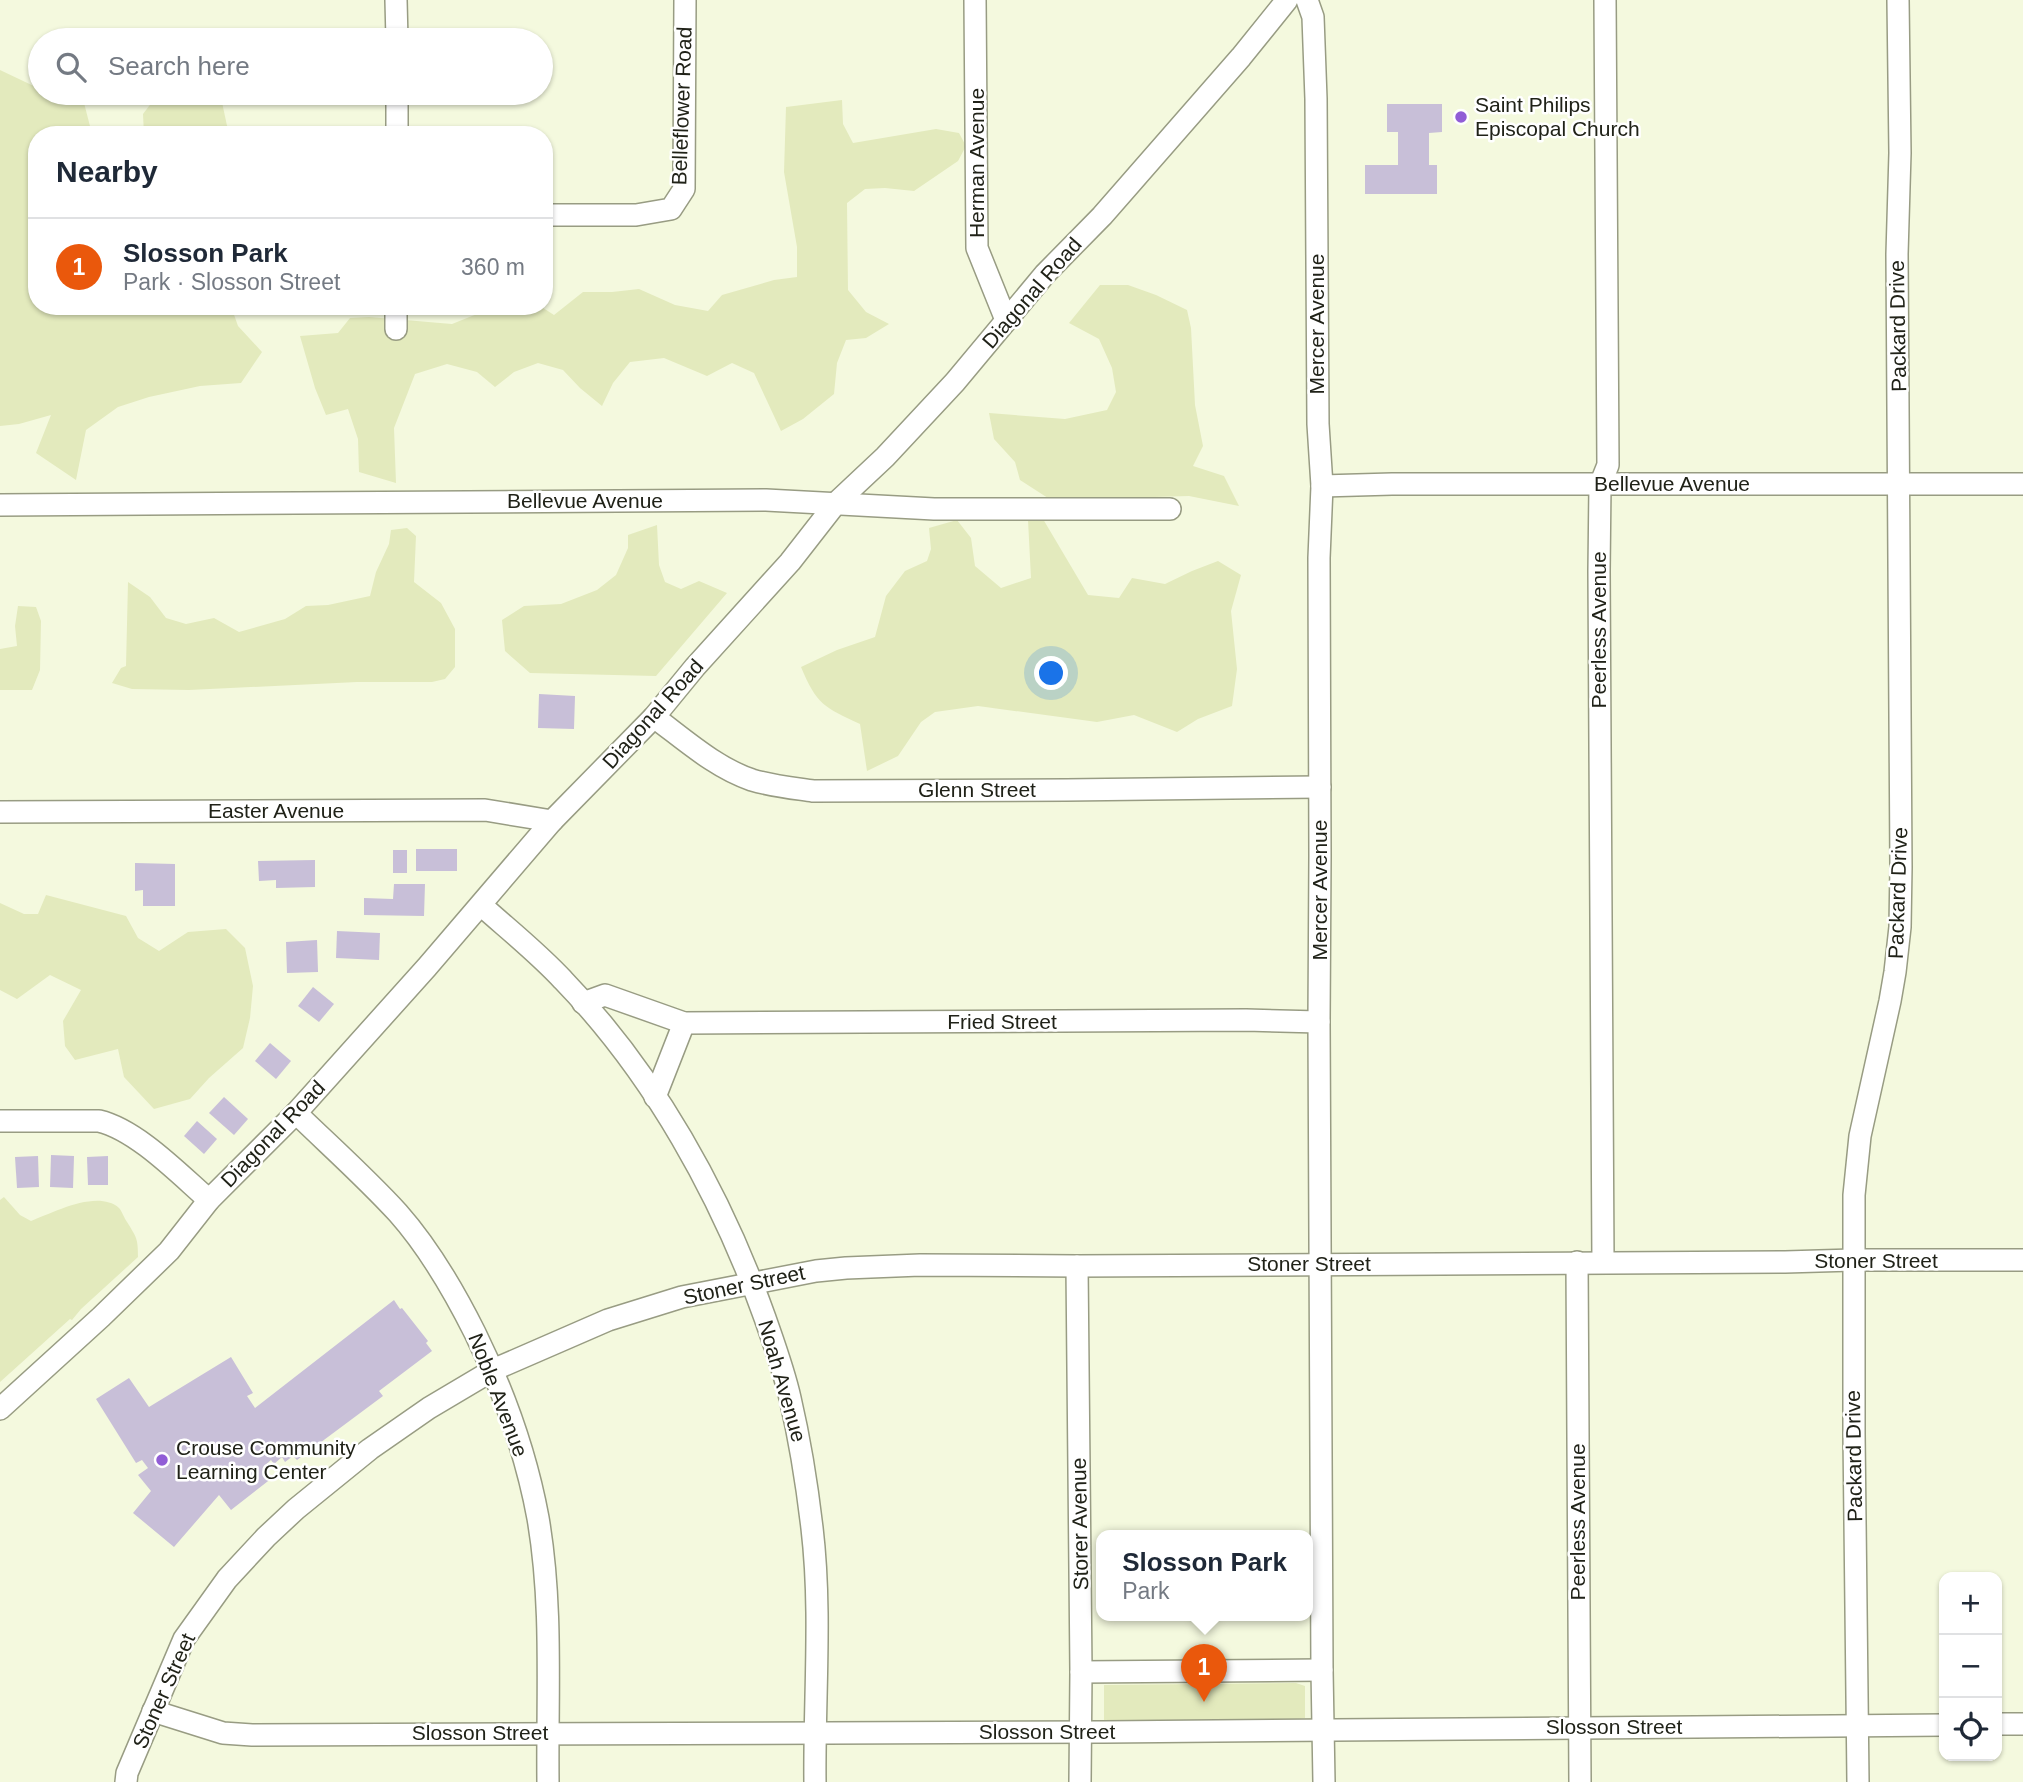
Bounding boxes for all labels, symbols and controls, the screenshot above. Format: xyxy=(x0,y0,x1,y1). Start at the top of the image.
street label: Belleflower Road xyxy=(667,26,696,186)
search box xyxy=(28,28,553,105)
icon: search xyxy=(52,48,90,86)
text: Search here xyxy=(108,51,250,81)
street label: Herman Avenue xyxy=(965,88,988,238)
place label: Saint Philips Episcopal Church xyxy=(1475,93,1640,140)
marker: Saint Philips Episcopal Church xyxy=(1453,109,1469,125)
text: Nearby xyxy=(56,155,158,188)
street label: Diagonal Road xyxy=(977,233,1086,353)
text: Slosson Park xyxy=(123,238,288,268)
text: 1 xyxy=(73,254,85,280)
text: 360 m xyxy=(461,254,525,280)
street label: Mercer Avenue xyxy=(1305,254,1328,394)
street label: Packard Drive xyxy=(1885,260,1910,392)
text: Park · Slosson Street xyxy=(123,269,340,295)
street label: Bellevue Avenue xyxy=(1594,472,1750,495)
street label: Bellevue Avenue xyxy=(507,489,663,512)
street label: Peerless Avenue xyxy=(1587,551,1610,709)
street label: Diagonal Road xyxy=(598,654,708,773)
your location xyxy=(1034,656,1068,690)
street label: Glenn Street xyxy=(918,778,1036,801)
street label: Easter Avenue xyxy=(208,799,344,822)
street label: Mercer Avenue xyxy=(1308,820,1331,960)
street label: Packard Drive xyxy=(1884,827,1911,959)
street label: Fried Street xyxy=(947,1010,1057,1033)
street label: Diagonal Road xyxy=(216,1076,329,1192)
street label: Stoner Street xyxy=(1814,1249,1938,1272)
street label: Stoner Street xyxy=(1247,1252,1371,1275)
street label: Stoner Street xyxy=(681,1260,807,1309)
street label: Noah Avenue xyxy=(754,1317,811,1444)
street label: Noble Avenue xyxy=(464,1330,533,1460)
street label: Packard Drive xyxy=(1841,1390,1866,1522)
place label: Crouse Community Learning Center xyxy=(176,1436,356,1483)
street label: Peerless Avenue xyxy=(1566,1443,1589,1601)
marker: Crouse Community Learning Center xyxy=(154,1452,170,1468)
street label: Storer Avenue xyxy=(1067,1457,1092,1591)
popup xyxy=(1096,1530,1313,1621)
text: Slosson Park xyxy=(1122,1547,1287,1577)
map controls xyxy=(1939,1572,2002,1761)
button: + xyxy=(1939,1572,2002,1635)
text: Park xyxy=(1122,1578,1169,1604)
street label: Stoner Street xyxy=(128,1629,199,1752)
button: − xyxy=(1939,1635,2002,1698)
pin: 1 xyxy=(1181,1644,1227,1702)
button: locate xyxy=(1939,1698,2002,1761)
street label: Slosson Street xyxy=(1546,1715,1682,1738)
street label: Slosson Street xyxy=(979,1720,1115,1743)
street label: Slosson Street xyxy=(412,1721,548,1744)

